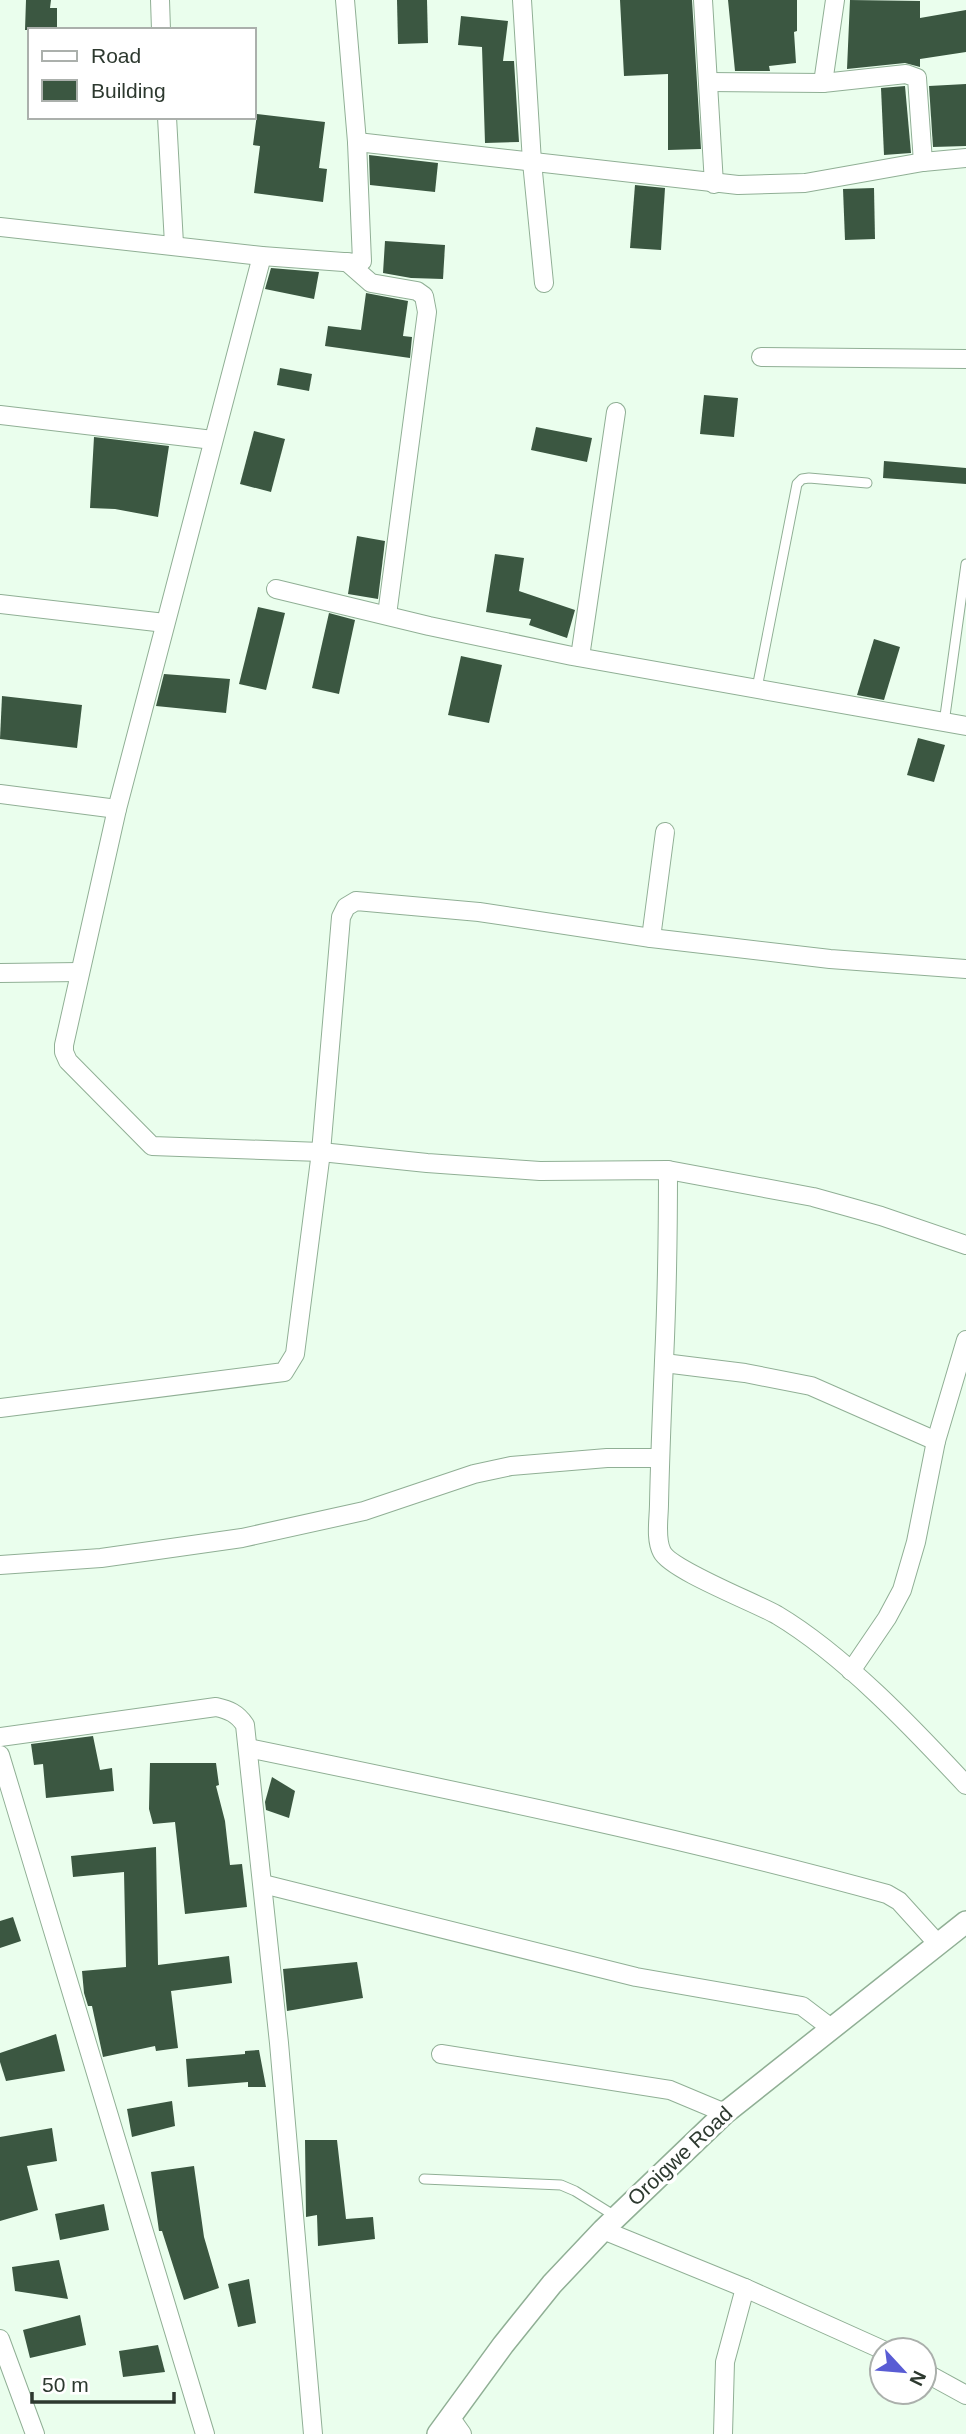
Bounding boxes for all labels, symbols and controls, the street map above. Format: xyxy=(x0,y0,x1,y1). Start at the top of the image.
legend xyxy=(28,28,256,119)
text: Road xyxy=(91,44,141,67)
text: Building xyxy=(91,79,166,102)
street label: Oroigwe Road xyxy=(623,2101,737,2210)
north arrow xyxy=(868,2336,938,2406)
scale bar xyxy=(32,2360,173,2404)
text: N xyxy=(905,2367,930,2389)
text: 50 m xyxy=(42,2373,89,2396)

